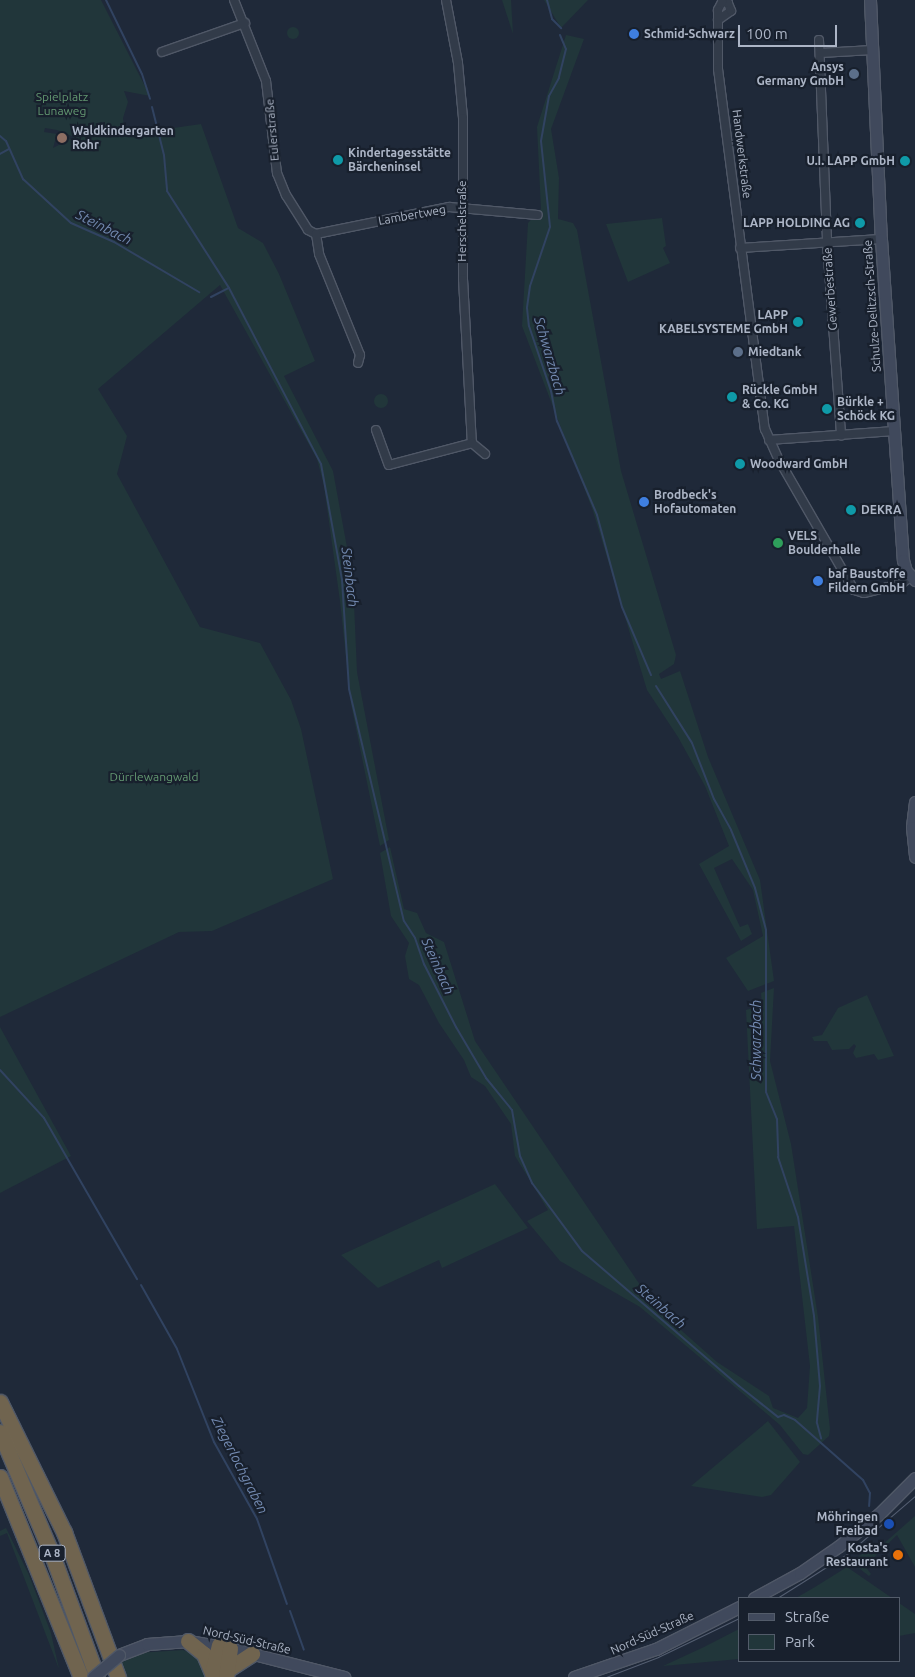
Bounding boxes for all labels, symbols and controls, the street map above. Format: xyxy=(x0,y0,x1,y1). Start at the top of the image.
scale bar xyxy=(740,15,839,47)
text: 100 m xyxy=(746,25,788,42)
place label: Schmid-Schwarz xyxy=(644,27,735,41)
marker: Schmid-Schwarz xyxy=(628,28,640,40)
place label: Ansys Germany GmbH xyxy=(756,60,844,88)
marker: Ansys Germany GmbH xyxy=(848,68,860,80)
park label: Spielplatz Lunaweg xyxy=(36,90,88,118)
street label: Eulerstraße xyxy=(262,98,282,162)
street label: Handwerkstraße xyxy=(729,109,755,199)
place label: Waldkindergarten Rohr xyxy=(72,124,174,152)
marker: Waldkindergarten Rohr xyxy=(56,132,68,144)
place label: Kindertagesstätte Bärcheninsel xyxy=(348,146,451,174)
marker: Kindertagesstätte Bärcheninsel xyxy=(332,154,344,166)
place label: U.I. LAPP GmbH xyxy=(807,154,895,168)
marker: U.I. LAPP GmbH xyxy=(899,155,911,167)
street label: Herschelstraße xyxy=(455,180,469,262)
street label: Lambertweg xyxy=(377,202,447,228)
water label: Steinbach xyxy=(73,206,135,248)
place label: LAPP HOLDING AG xyxy=(743,216,850,230)
marker: LAPP HOLDING AG xyxy=(854,217,866,229)
street label: Schulze-Delitzsch-Straße xyxy=(860,240,884,372)
street label: Gewerbestraße xyxy=(820,247,840,331)
place label: LAPP KABELSYSTEME GmbH xyxy=(659,308,788,336)
water label: Schwarzbach xyxy=(531,315,569,397)
marker: LAPP KABELSYSTEME GmbH xyxy=(792,316,804,328)
place label: Miedtank xyxy=(748,345,801,359)
marker: Miedtank xyxy=(732,346,744,358)
place label: Rückle GmbH & Co. KG xyxy=(742,383,817,411)
marker: Rückle GmbH & Co. KG xyxy=(726,391,738,403)
place label: Bürkle + Schöck KG xyxy=(837,395,895,423)
marker: Bürkle + Schöck KG xyxy=(821,403,833,415)
place label: Woodward GmbH xyxy=(750,457,848,471)
marker: Woodward GmbH xyxy=(734,458,746,470)
place label: Brodbeck's Hofautomaten xyxy=(654,488,736,516)
marker: Brodbeck's Hofautomaten xyxy=(638,496,650,508)
place label: DEKRA xyxy=(861,503,902,517)
marker: DEKRA xyxy=(845,504,857,516)
place label: VELS Boulderhalle xyxy=(788,529,861,557)
marker: VELS Boulderhalle xyxy=(772,537,784,549)
water label: Steinbach xyxy=(338,546,362,608)
place label: baf Baustoffe Fildern GmbH xyxy=(828,567,906,595)
marker: baf Baustoffe Fildern GmbH xyxy=(812,575,824,587)
park label: Dürrlewangwald xyxy=(109,770,199,784)
water label: Steinbach xyxy=(418,935,458,997)
water label: Schwarzbach xyxy=(748,1000,764,1080)
water label: Steinbach xyxy=(633,1280,689,1332)
water label: Ziegerlochgraben xyxy=(208,1413,272,1517)
place label: Möhringen Freibad xyxy=(817,1510,878,1538)
marker: Möhringen Freibad xyxy=(882,1517,896,1531)
place label: Kosta's Restaurant xyxy=(826,1541,888,1569)
road number: A 8 xyxy=(38,1545,66,1562)
marker: Kosta's Restaurant xyxy=(892,1549,904,1561)
legend xyxy=(738,1597,900,1662)
street label: Nord-Süd-Straße xyxy=(608,1608,696,1658)
text: Straße xyxy=(785,1608,829,1625)
street label: Nord-Süd-Straße xyxy=(202,1623,292,1657)
text: Park xyxy=(785,1633,815,1650)

